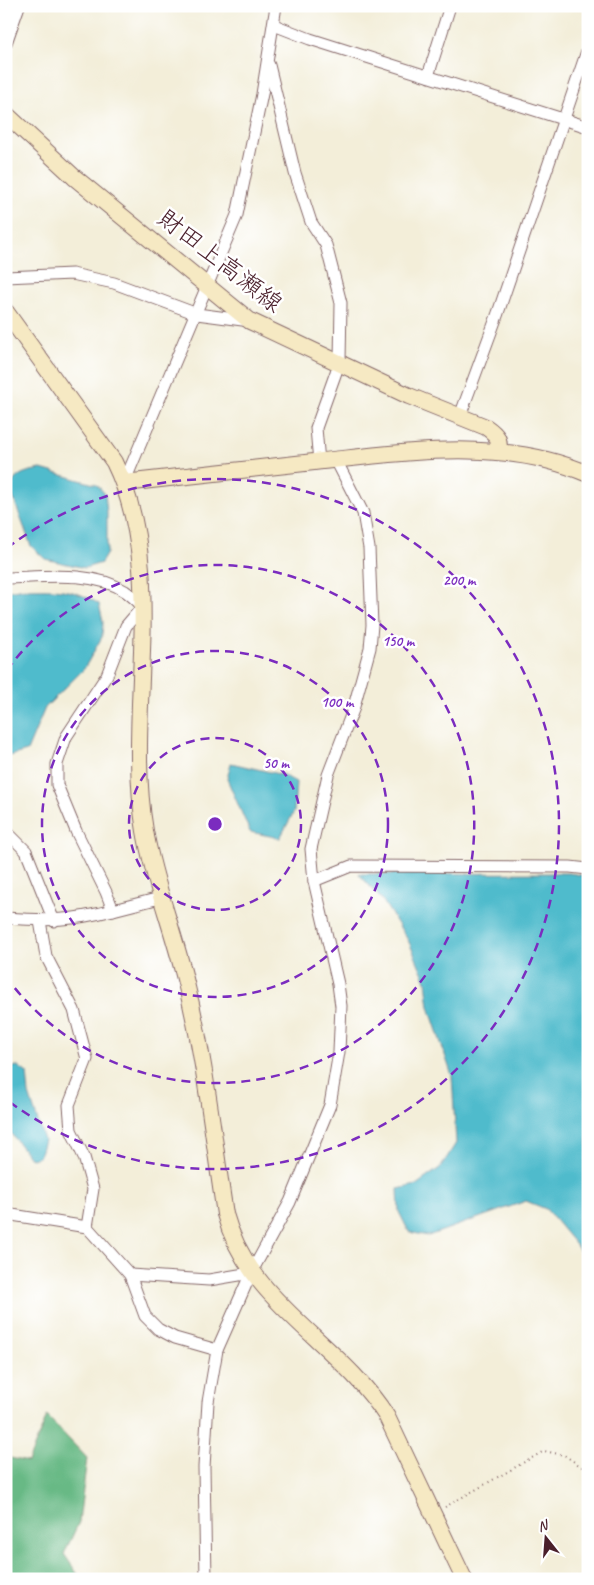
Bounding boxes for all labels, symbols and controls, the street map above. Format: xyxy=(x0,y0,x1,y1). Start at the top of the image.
street label: 財田上高瀬線 xyxy=(151,202,289,320)
text: 200 m xyxy=(443,571,477,590)
text: 150 m xyxy=(382,632,416,651)
text: 100 m xyxy=(321,693,355,712)
text: 50 m xyxy=(263,754,290,773)
centre of rings xyxy=(206,815,224,833)
north arrow xyxy=(522,1512,572,1562)
text: N xyxy=(536,1516,551,1535)

